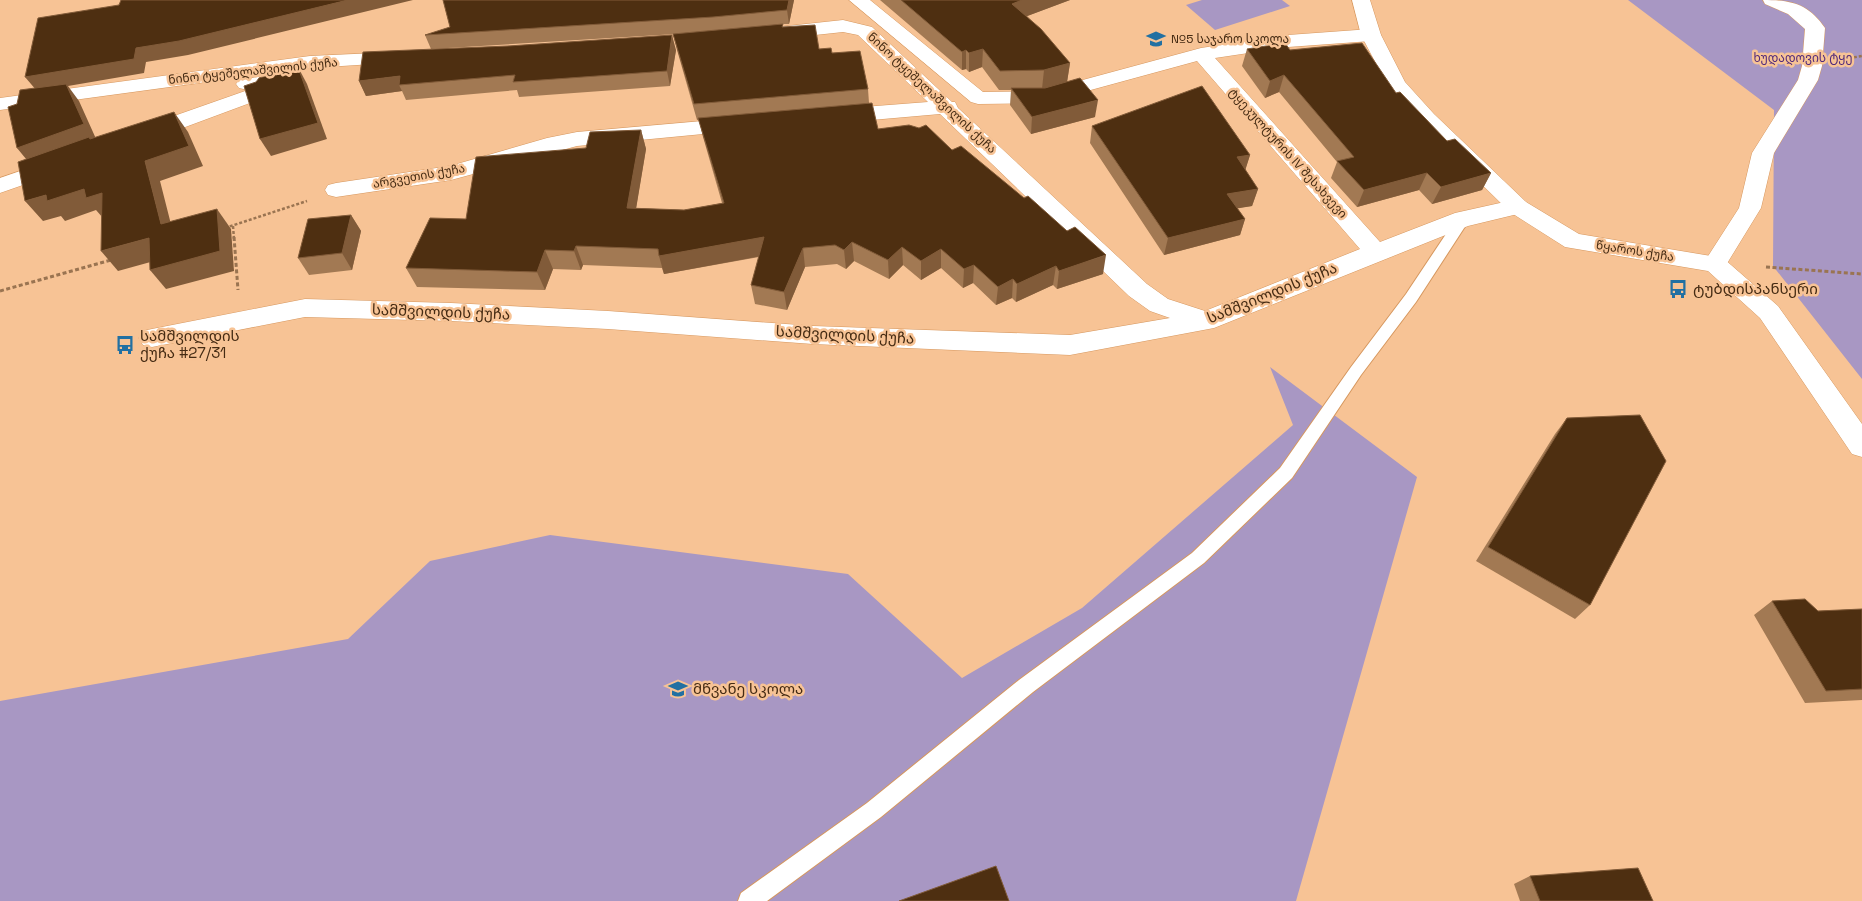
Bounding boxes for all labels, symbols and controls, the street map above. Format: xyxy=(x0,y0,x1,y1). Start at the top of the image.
school or university icon: №5 საჯარო სკოლა xyxy=(1145,28,1167,50)
street label: ნინო ტყეშელაშვილის ქუჩა xyxy=(864,29,1000,157)
place label: №5 საჯარო სკოლა xyxy=(1171,31,1289,47)
park label: ხუდადოვის ტყე xyxy=(1753,50,1853,66)
street label: ნინო ტყეშელაშვილის ქუჩა xyxy=(167,54,339,88)
street label: ტყეკულტურის IV შესახვევი xyxy=(1225,85,1351,222)
street label: არგვეთის ქუჩა xyxy=(372,160,466,192)
street label: წყაროს ქუჩა xyxy=(1595,237,1675,265)
street label: სამშვილდის ქუჩა xyxy=(1204,258,1340,327)
bus stop icon: ტუბდისპანსერი xyxy=(1667,278,1689,300)
place label: ტუბდისპანსერი xyxy=(1693,279,1818,298)
street label: სამშვილდის ქუჩა xyxy=(371,300,511,323)
street label: სამშვილდის ქუჩა xyxy=(775,321,915,348)
place label: სამშვილდის ქუჩა #27/31 xyxy=(140,326,240,362)
bus stop icon: სამშვილდის ქუჩა #27/31 xyxy=(114,334,136,356)
school or university icon: მწვანე სკოლა xyxy=(667,678,689,700)
place label: მწვანე სკოლა xyxy=(693,679,803,698)

